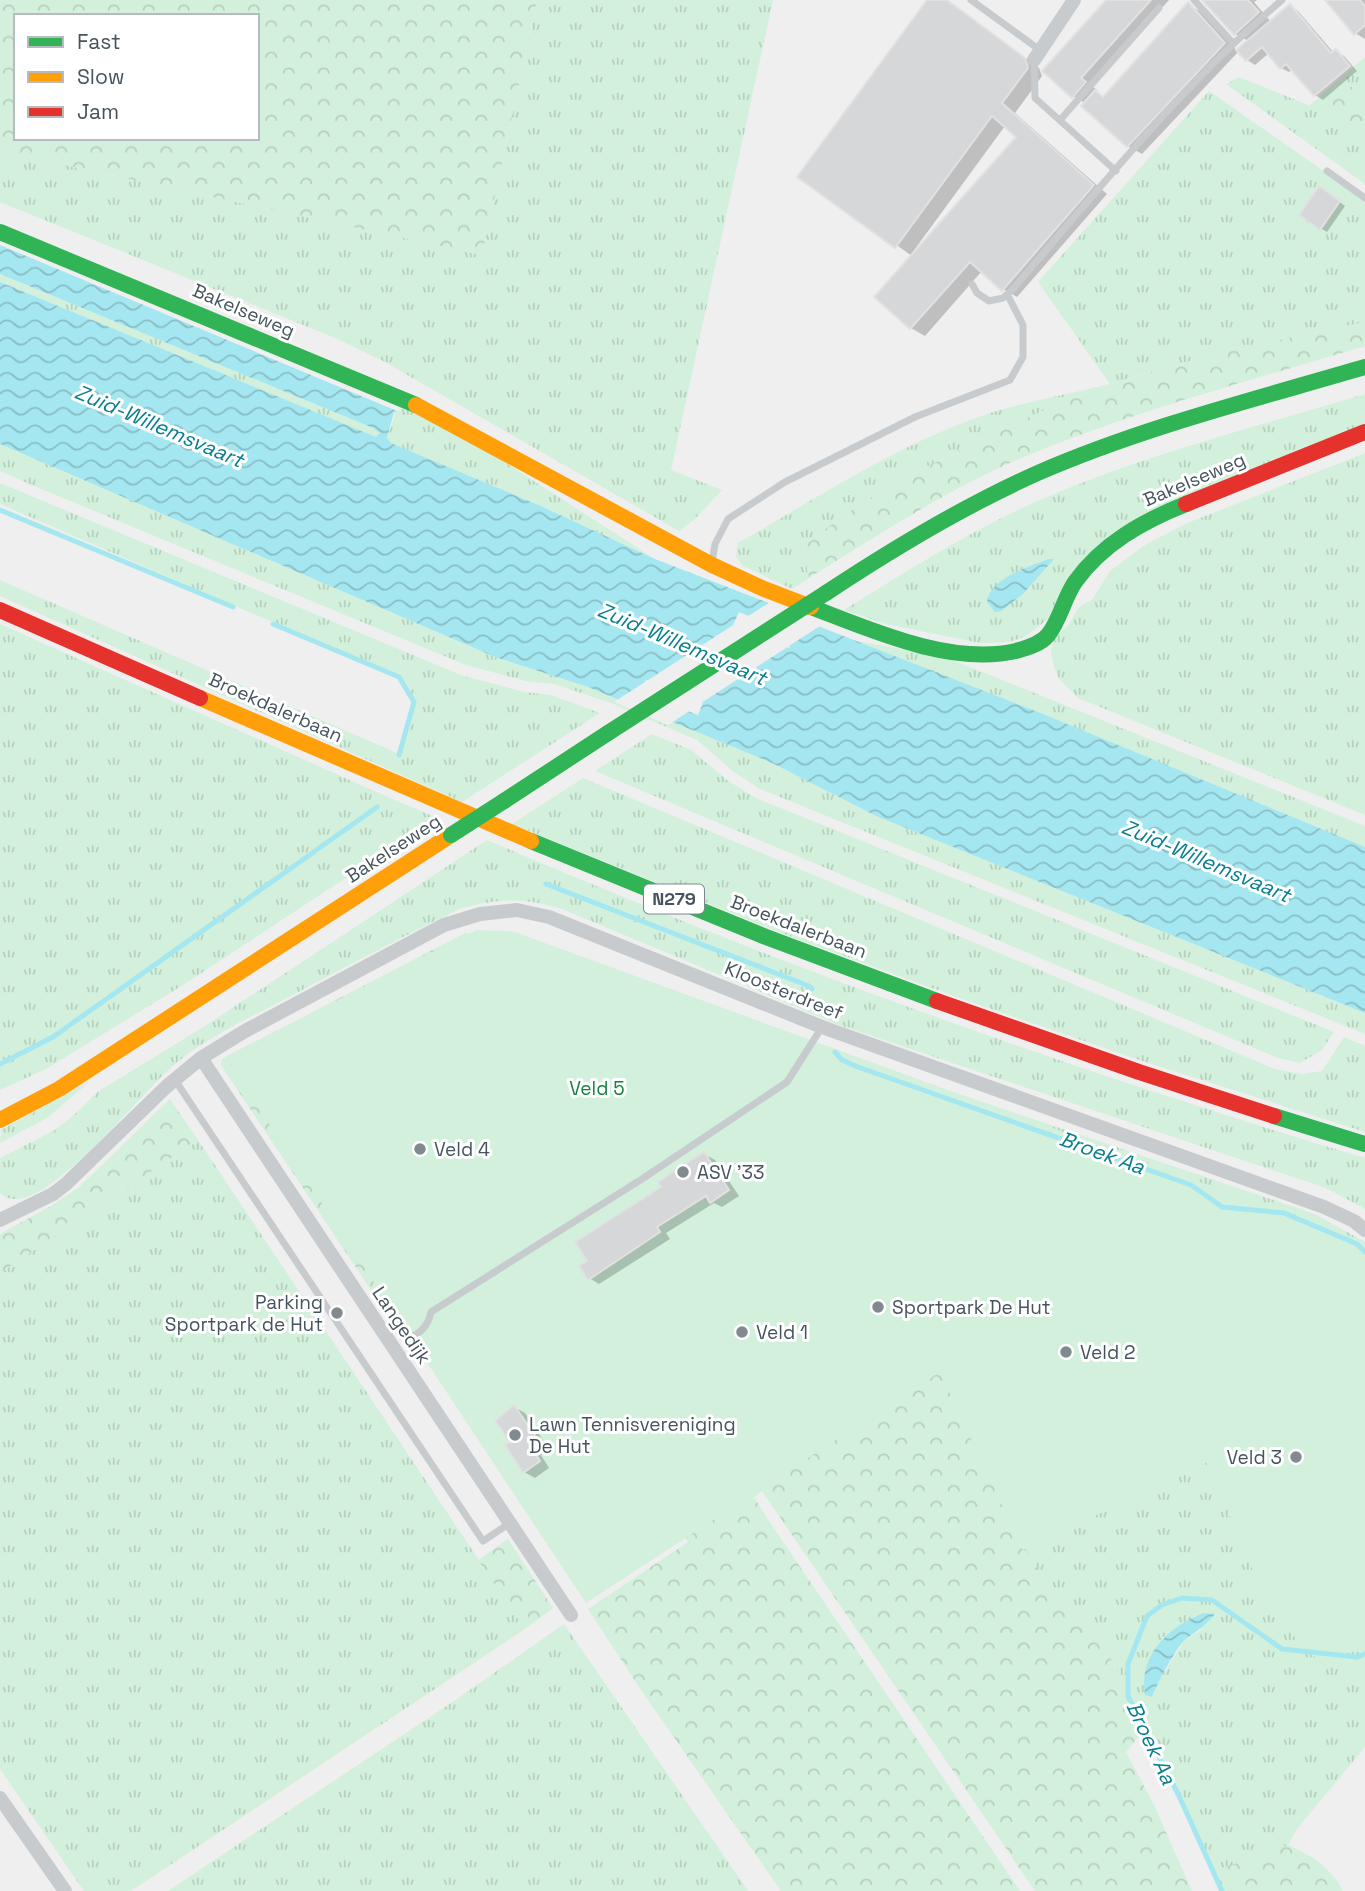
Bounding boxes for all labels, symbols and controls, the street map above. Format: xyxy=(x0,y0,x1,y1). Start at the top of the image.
legend xyxy=(14,14,259,140)
text: Fast xyxy=(77,28,121,55)
text: Slow xyxy=(77,63,125,90)
text: Jam xyxy=(77,98,119,125)
street label: Bakelseweg xyxy=(189,278,299,343)
water label: Zuid-Willemsvaart xyxy=(71,378,250,474)
street label: Bakelseweg xyxy=(1139,447,1249,512)
water label: Zuid-Willemsvaart xyxy=(594,596,773,692)
street label: Broekdalerbaan xyxy=(205,667,347,748)
street label: Bakelseweg xyxy=(341,808,446,888)
water label: Zuid-Willemsvaart xyxy=(1118,813,1297,909)
road number: N279 xyxy=(644,884,704,914)
street label: Broekdalerbaan xyxy=(727,889,871,964)
street label: Kloosterdreef xyxy=(721,955,847,1026)
park label: Veld 5 xyxy=(569,1076,625,1101)
water label: Broek Aa xyxy=(1056,1125,1149,1181)
place label: Veld 4 xyxy=(434,1137,490,1162)
marker: Veld 4 xyxy=(412,1141,428,1157)
place label: ASV '33 xyxy=(697,1160,764,1185)
marker: ASV '33 xyxy=(675,1164,691,1180)
street label: Langedijk xyxy=(367,1282,437,1369)
place label: Parking Sportpark de Hut xyxy=(165,1290,323,1337)
place label: Sportpark De Hut xyxy=(892,1295,1051,1320)
marker: Sportpark De Hut xyxy=(870,1299,886,1315)
marker: Parking Sportpark de Hut xyxy=(329,1305,345,1321)
place label: Veld 1 xyxy=(756,1320,808,1345)
marker: Veld 1 xyxy=(734,1324,750,1340)
place label: Veld 2 xyxy=(1080,1340,1136,1365)
marker: Veld 2 xyxy=(1058,1344,1074,1360)
place label: Lawn Tennisvereniging De Hut xyxy=(529,1412,736,1459)
marker: Lawn Tennisvereniging De Hut xyxy=(507,1427,523,1443)
place label: Veld 3 xyxy=(1226,1445,1282,1470)
marker: Veld 3 xyxy=(1288,1449,1304,1465)
water label: Broek Aa xyxy=(1121,1697,1183,1789)

